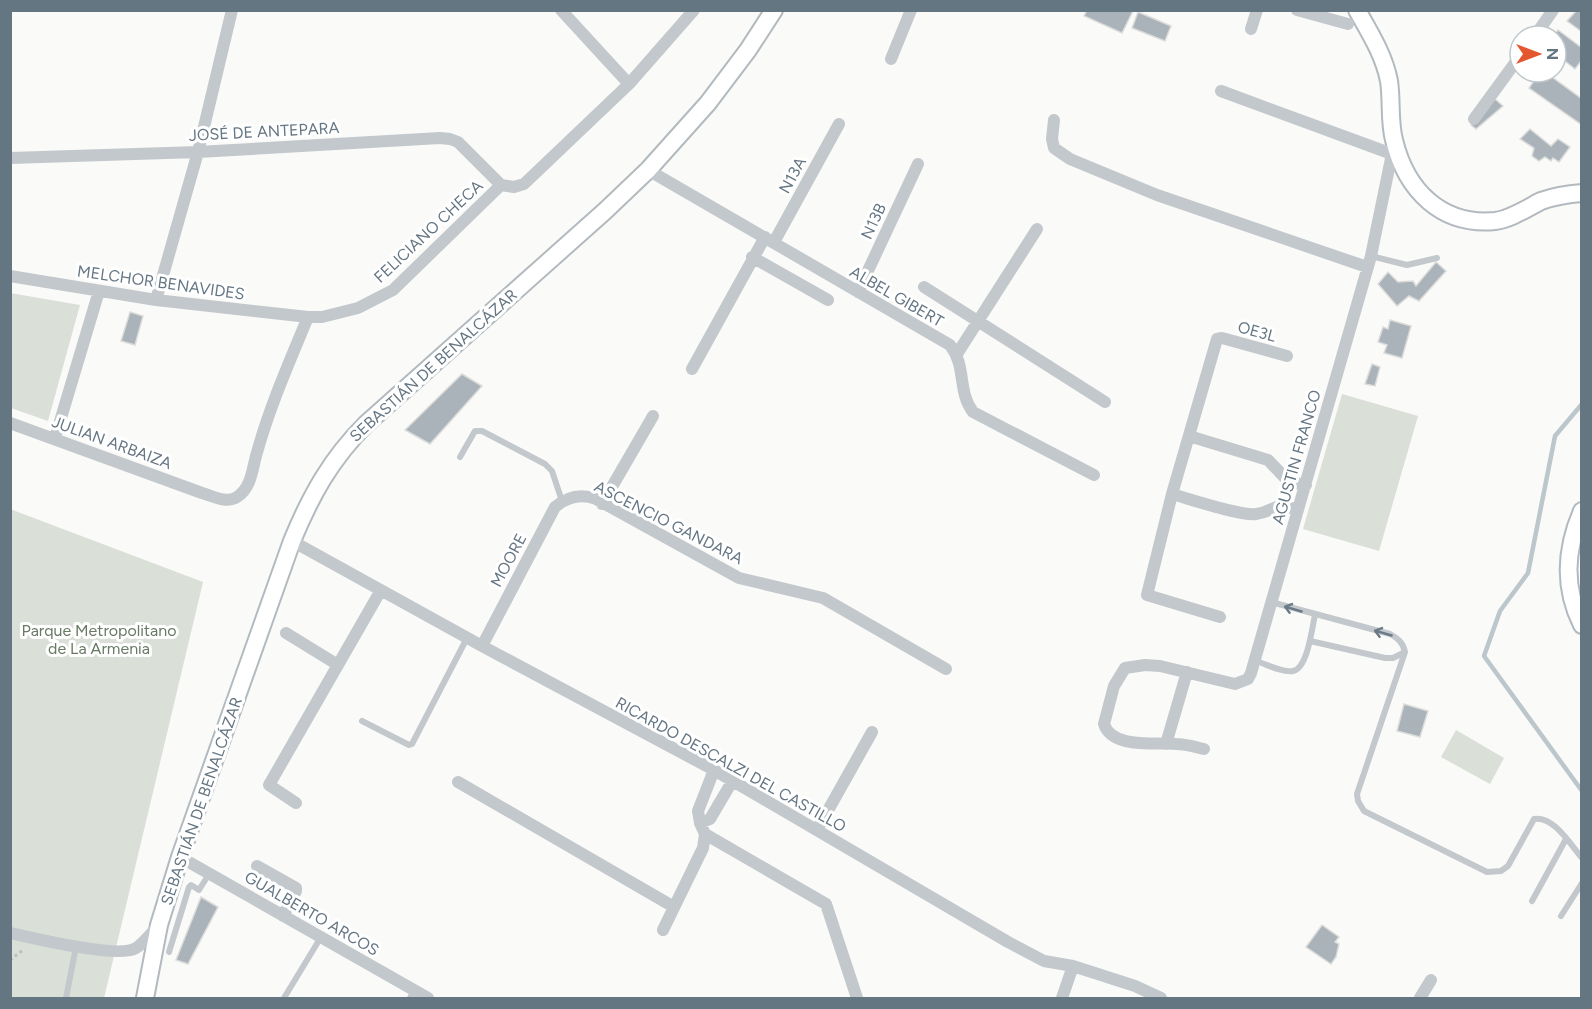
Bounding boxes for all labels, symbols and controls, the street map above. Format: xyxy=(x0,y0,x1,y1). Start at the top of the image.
north arrow xyxy=(1508,24,1568,84)
text: N xyxy=(1543,48,1562,60)
street label: JOSÉ DE ANTEPARA xyxy=(188,118,340,145)
street label: N13A xyxy=(775,154,810,197)
street label: FELICIANO CHECA xyxy=(370,176,487,287)
street label: N13B xyxy=(857,200,890,242)
street label: MELCHOR BENAVIDES xyxy=(76,261,246,304)
street label: ALBEL GIBERT xyxy=(847,262,947,331)
street label: SEBASTIÁN DE BENALCÁZAR xyxy=(346,285,521,446)
street label: OE3L xyxy=(1236,317,1279,346)
street label: AGUSTIN FRANCO xyxy=(1268,388,1325,527)
street label: JULIAN ARBAIZA xyxy=(49,412,175,473)
street label: ASCENCIO GANDARA xyxy=(591,477,746,568)
street label: MOORE xyxy=(486,530,530,590)
one-way arrow xyxy=(1284,602,1303,614)
park label: Parque Metropolitano de La Armenia xyxy=(22,621,176,658)
one-way arrow xyxy=(1374,627,1393,638)
street label: RICARDO DESCALZI DEL CASTILLO xyxy=(612,693,849,836)
street label: SEBASTIÁN DE BENALCÁZAR xyxy=(157,695,246,908)
street label: GUALBERTO ARCOS xyxy=(241,867,382,960)

